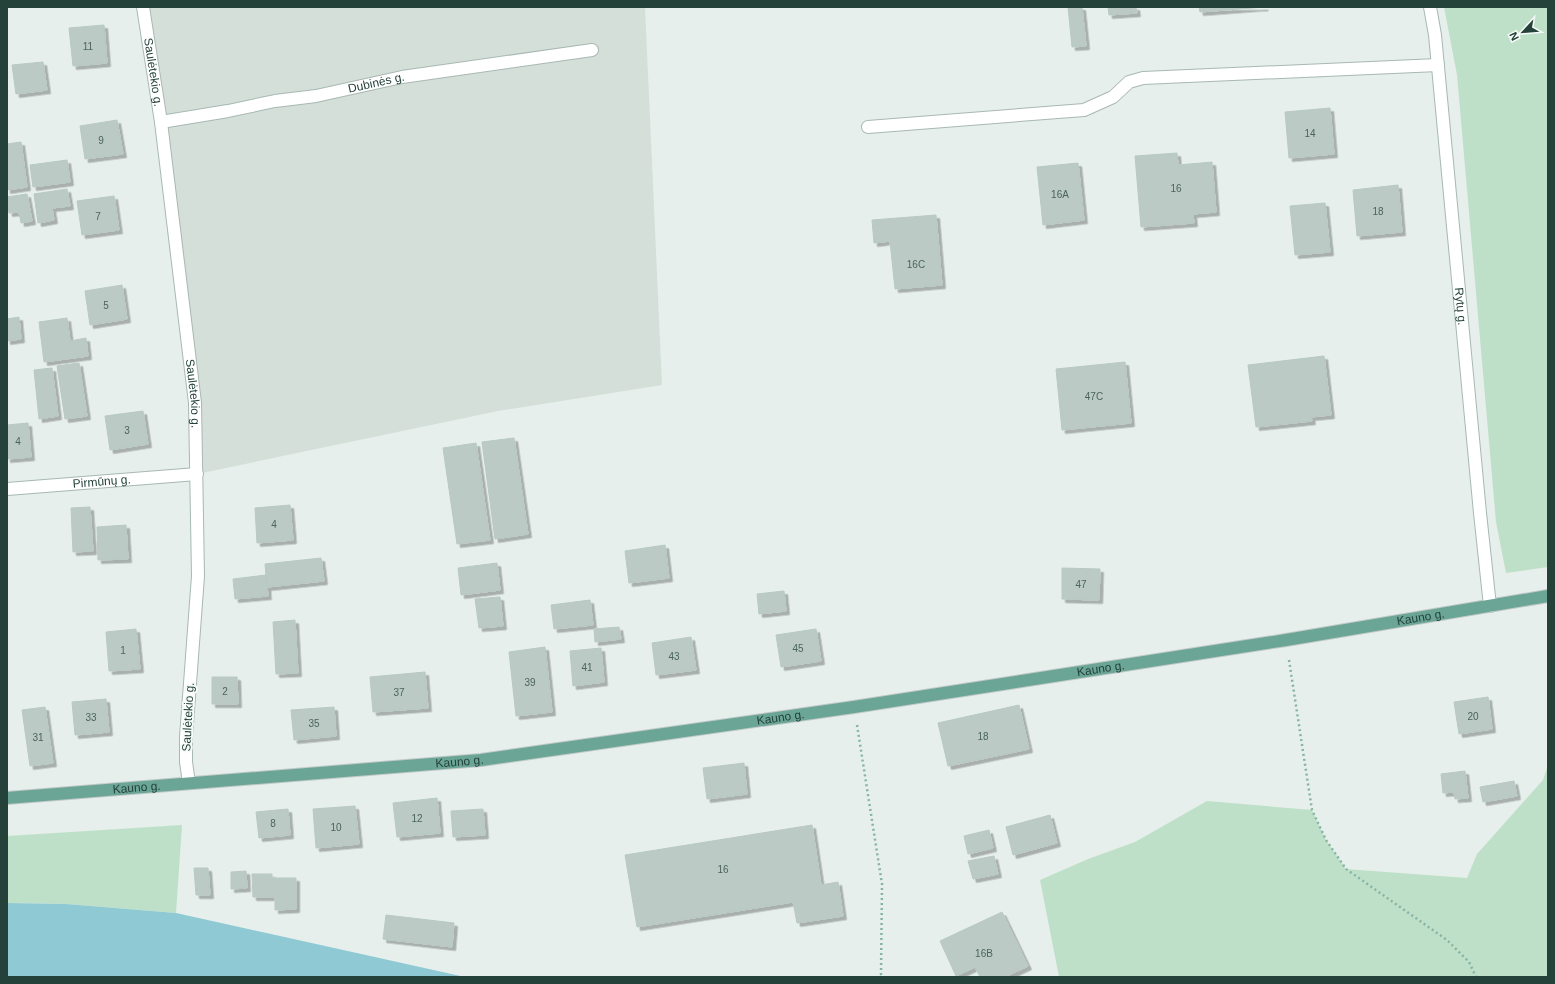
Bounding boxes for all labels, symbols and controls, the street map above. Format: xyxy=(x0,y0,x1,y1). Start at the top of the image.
north arrow xyxy=(1503,12,1543,52)
text: N xyxy=(1507,30,1521,43)
street label: Saulėtekio g. xyxy=(141,37,165,108)
house number: 11 xyxy=(83,41,94,52)
street label: Dubinės g. xyxy=(347,70,405,96)
house number: 14 xyxy=(1304,128,1316,139)
house number: 9 xyxy=(98,135,104,146)
house number: 16 xyxy=(1170,183,1182,194)
house number: 16A xyxy=(1051,189,1069,200)
house number: 18 xyxy=(1372,206,1384,217)
house number: 7 xyxy=(95,211,101,222)
house number: 16C xyxy=(907,259,925,270)
street label: Rytų g. xyxy=(1452,287,1469,326)
house number: 5 xyxy=(103,300,109,311)
street label: Saulėtekio g. xyxy=(183,358,202,428)
house number: 47C xyxy=(1085,391,1103,402)
house number: 3 xyxy=(124,425,130,436)
house number: 4 xyxy=(15,436,21,447)
street label: Pirmūnų g. xyxy=(72,472,131,491)
house number: 4 xyxy=(271,519,277,530)
house number: 47 xyxy=(1075,579,1087,590)
street label: Kauno g. xyxy=(1396,606,1446,628)
house number: 45 xyxy=(792,643,804,654)
house number: 1 xyxy=(120,645,126,656)
house number: 43 xyxy=(668,651,680,662)
street label: Kauno g. xyxy=(1076,658,1126,679)
house number: 41 xyxy=(581,662,593,673)
house number: 39 xyxy=(524,677,536,688)
street label: Saulėtekio g. xyxy=(179,682,197,752)
house number: 2 xyxy=(222,686,228,697)
house number: 37 xyxy=(393,687,405,698)
street label: Kauno g. xyxy=(756,707,805,728)
house number: 20 xyxy=(1467,711,1479,722)
house number: 33 xyxy=(85,712,97,723)
house number: 35 xyxy=(308,718,320,729)
house number: 18 xyxy=(977,731,989,742)
house number: 31 xyxy=(32,732,44,743)
street label: Kauno g. xyxy=(435,753,485,771)
street label: Kauno g. xyxy=(112,779,161,797)
house number: 12 xyxy=(411,813,423,824)
house number: 8 xyxy=(270,818,276,829)
house number: 10 xyxy=(330,822,342,833)
house number: 16 xyxy=(717,864,729,875)
house number: 16B xyxy=(975,948,993,959)

